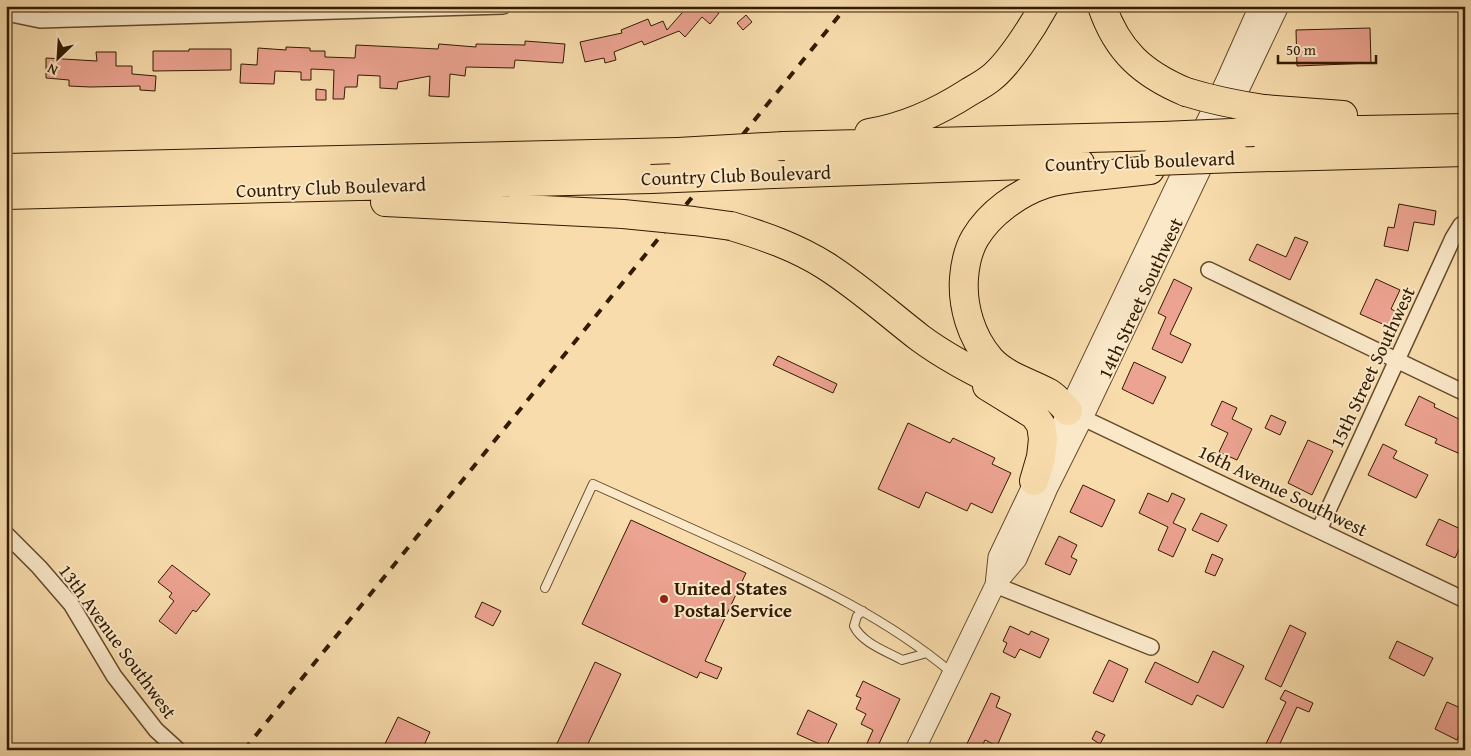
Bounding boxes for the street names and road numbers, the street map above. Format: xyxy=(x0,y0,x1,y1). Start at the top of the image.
street label: Country Club Boulevard xyxy=(1045,144,1236,178)
street label: Country Club Boulevard xyxy=(641,158,832,192)
street label: Country Club Boulevard xyxy=(236,170,427,204)
street label: 14th Street Southwest xyxy=(1090,213,1190,383)
street label: 15th Street Southwest xyxy=(1322,282,1422,452)
street label: 16th Avenue Southwest xyxy=(1194,437,1373,543)
street label: 13th Avenue Southwest xyxy=(52,558,184,724)

